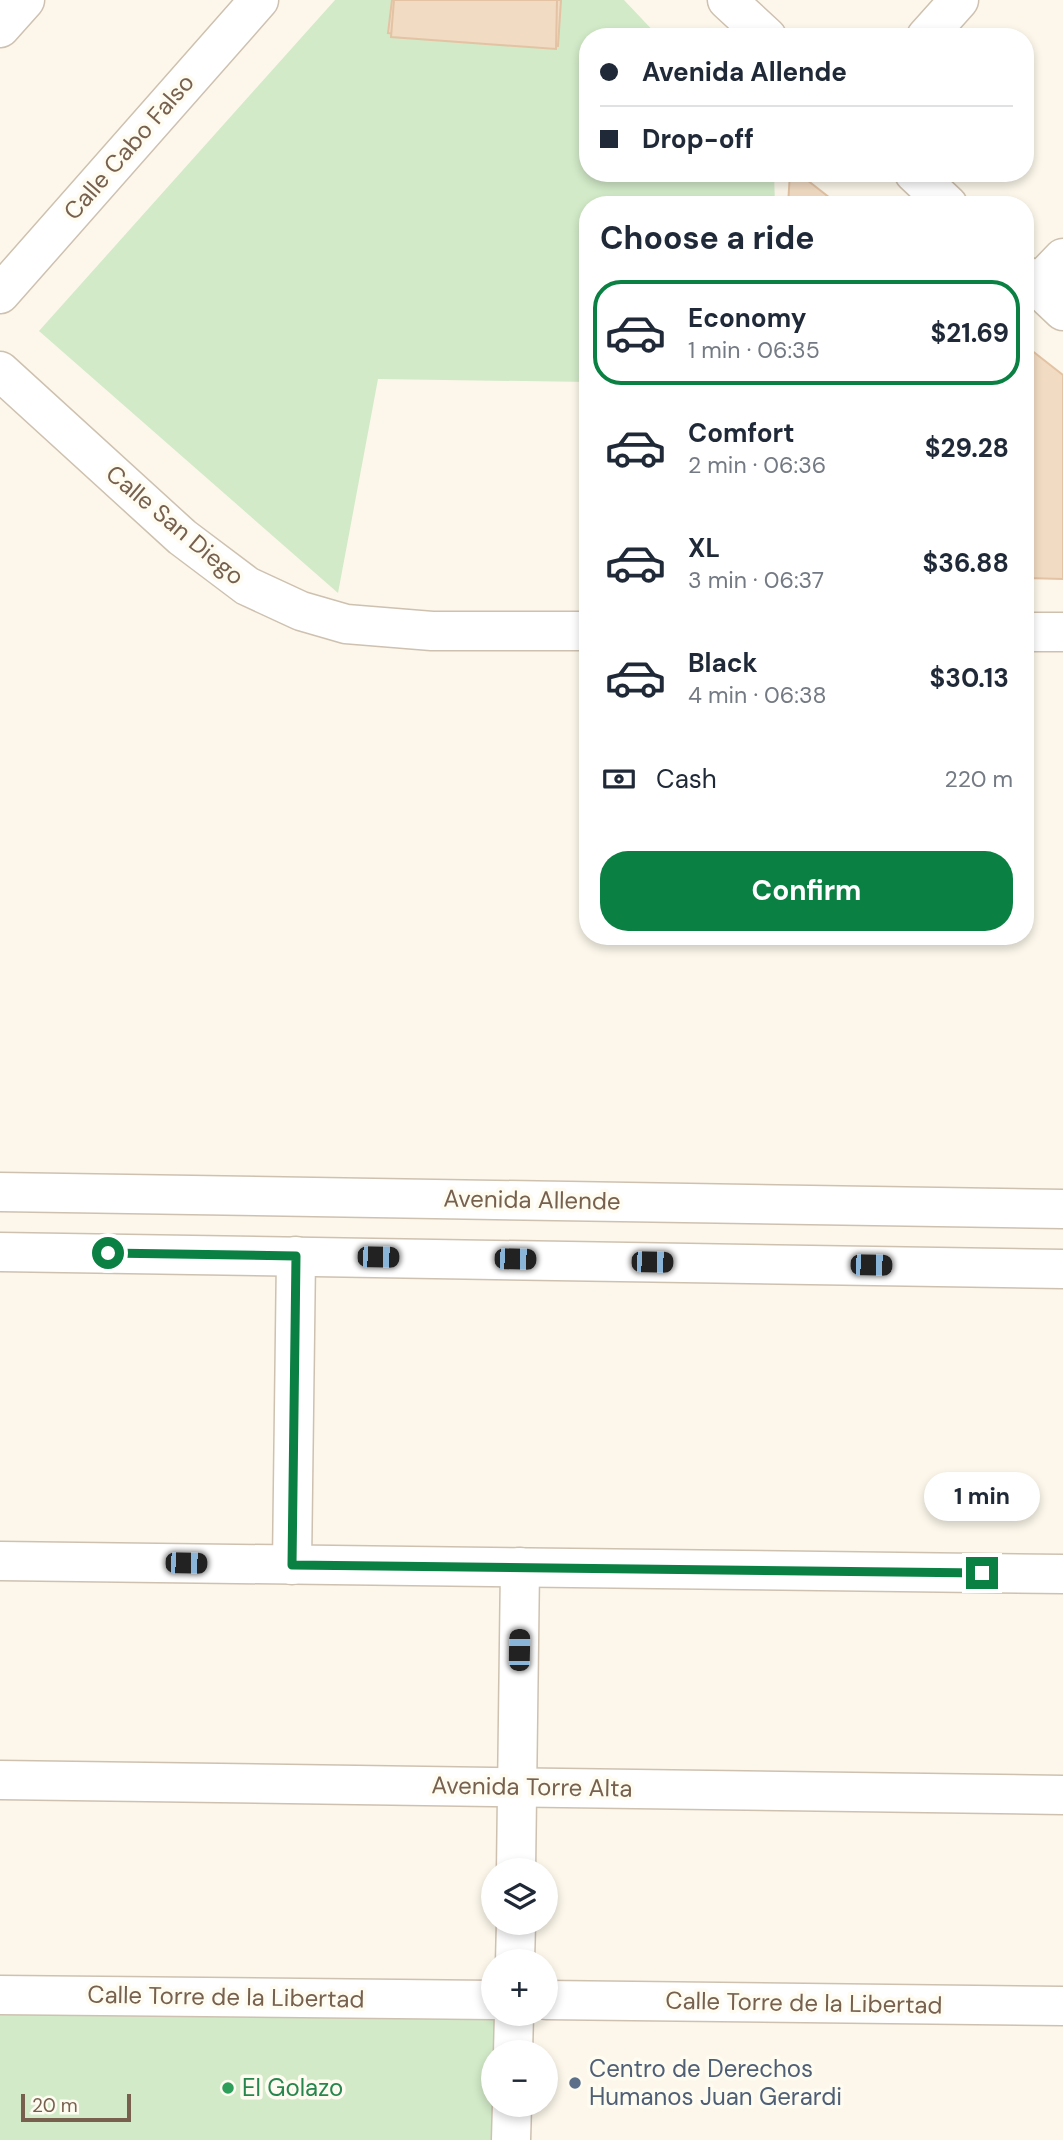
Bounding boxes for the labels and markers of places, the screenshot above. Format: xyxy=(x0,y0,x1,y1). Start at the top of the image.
place label: Centro de Derechos Humanos Juan Gerardi xyxy=(589,2053,842,2112)
place label: El Golazo xyxy=(242,2072,343,2103)
marker: Centro de Derechos Humanos Juan Gerardi xyxy=(567,2075,583,2091)
marker: El Golazo xyxy=(220,2080,236,2096)

